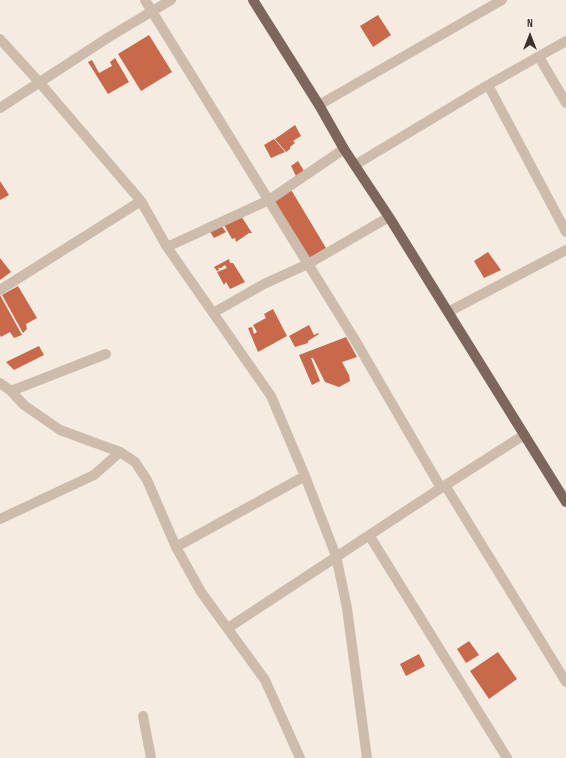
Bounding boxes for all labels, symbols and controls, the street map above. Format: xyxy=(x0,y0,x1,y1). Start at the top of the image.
north arrow xyxy=(510,16,550,56)
text: N xyxy=(527,17,533,30)

